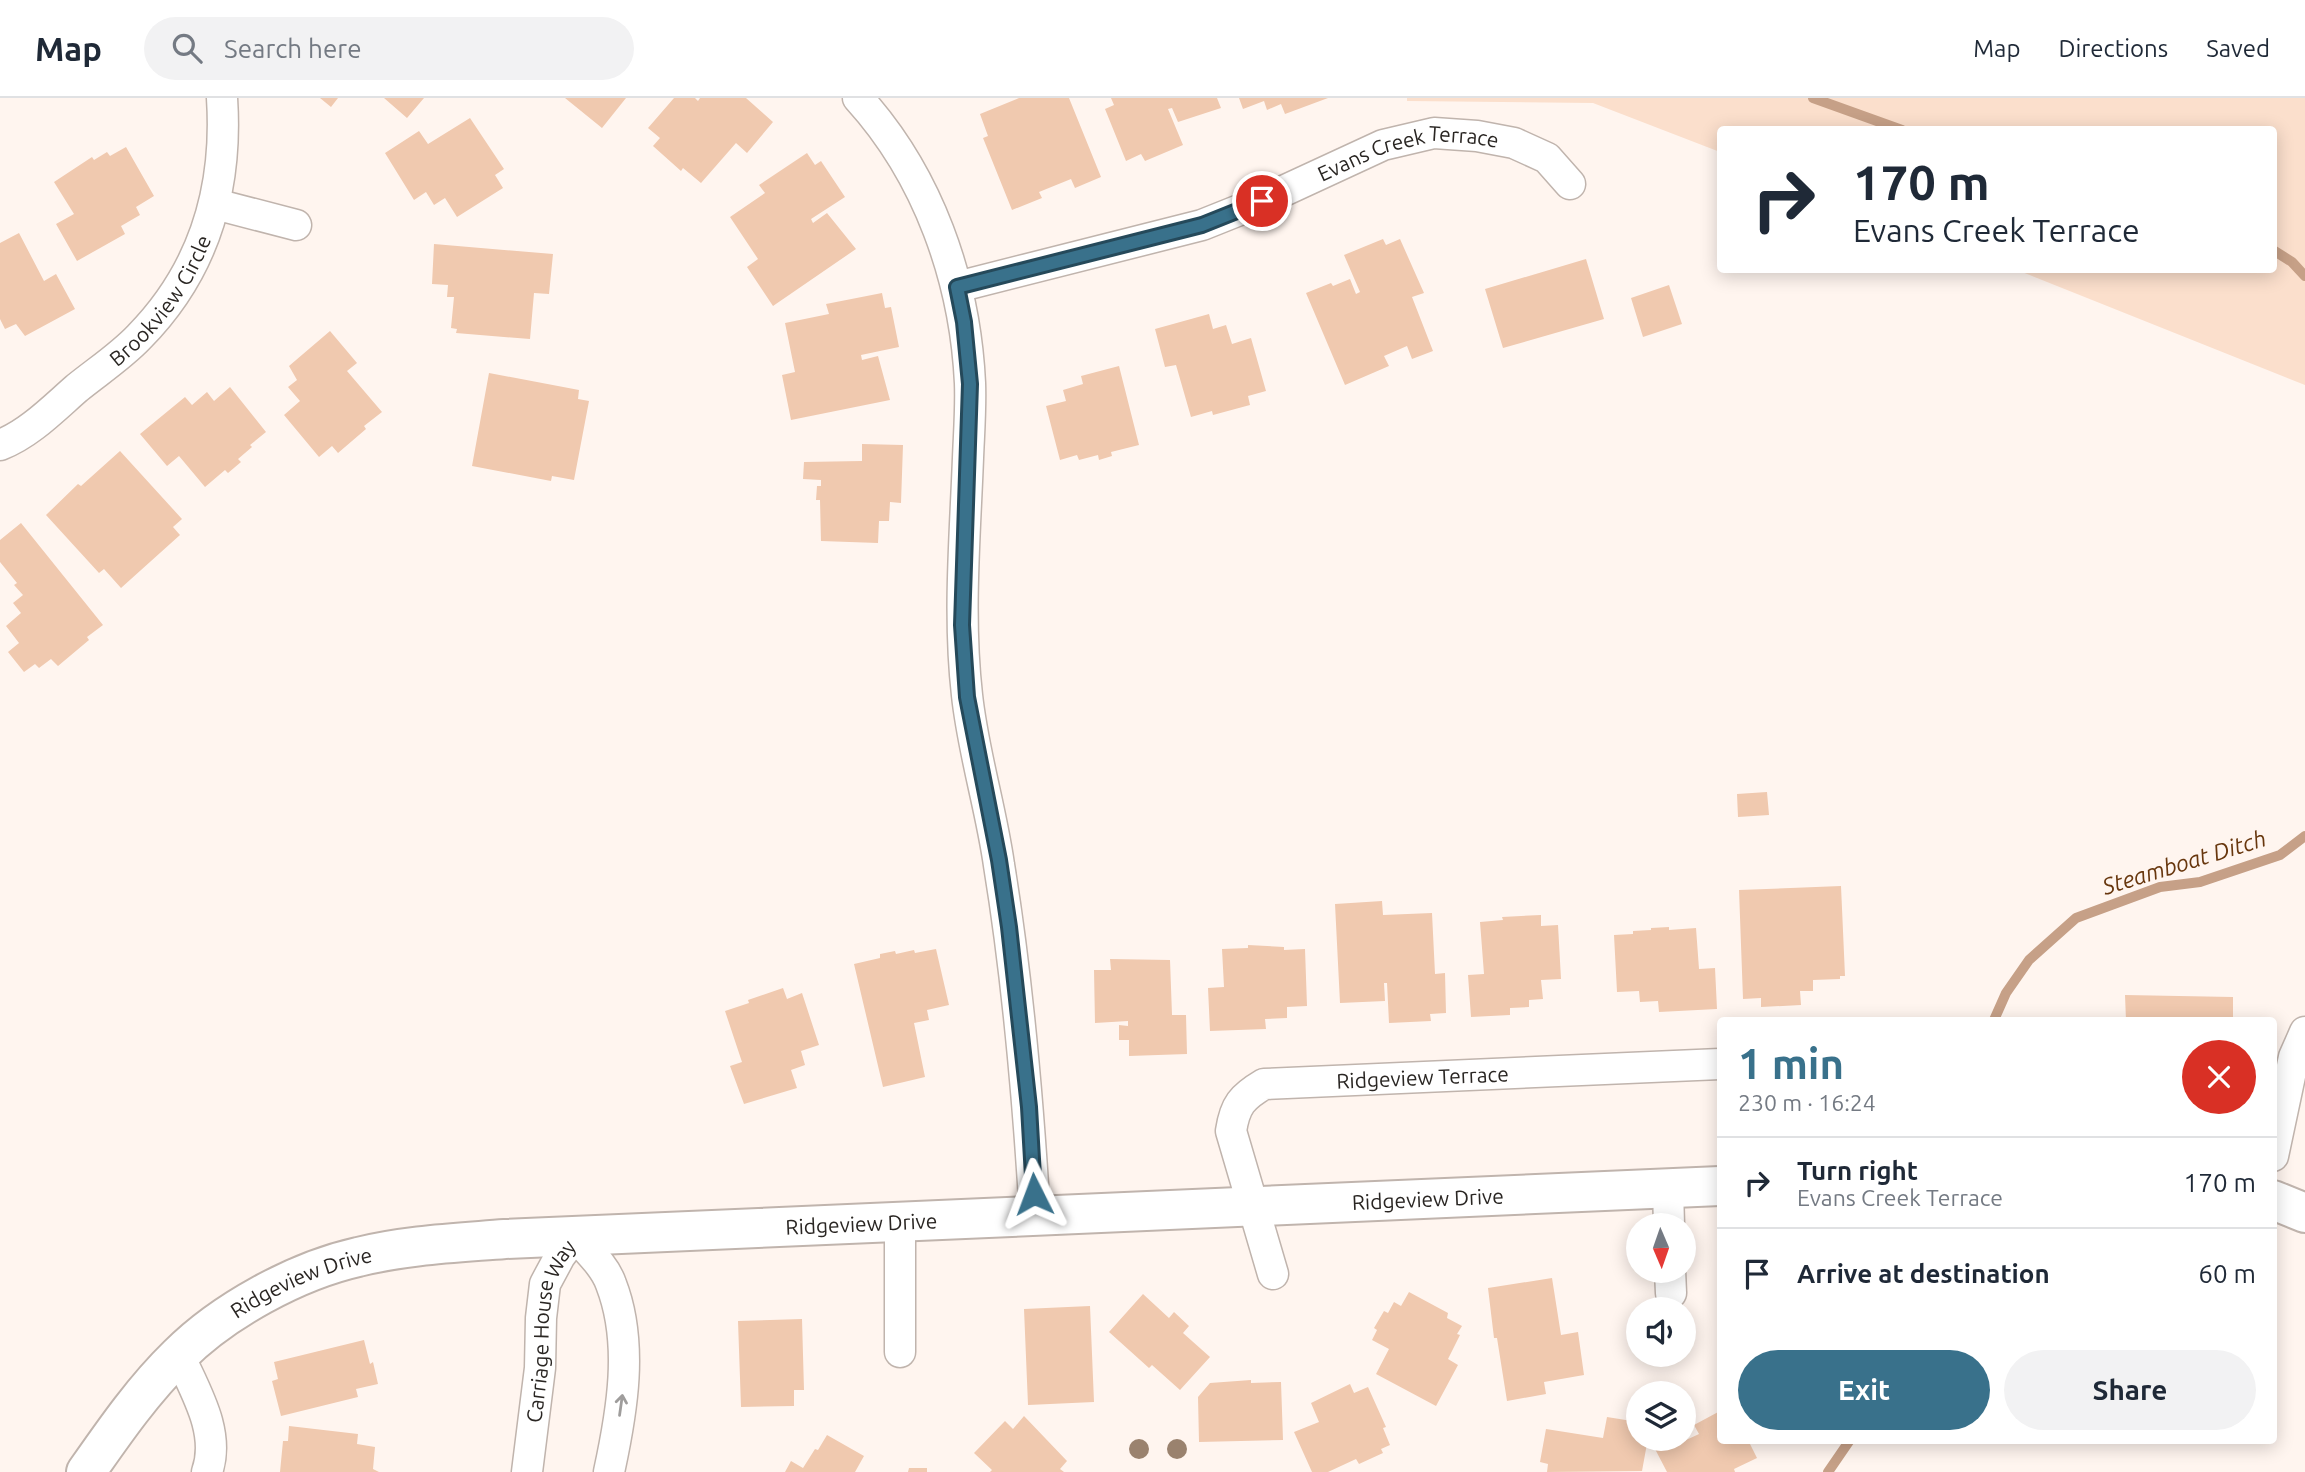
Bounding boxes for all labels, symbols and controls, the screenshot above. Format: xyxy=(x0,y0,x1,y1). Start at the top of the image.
search box xyxy=(144,17,634,80)
icon: search xyxy=(168,29,206,67)
text: Map xyxy=(35,30,102,67)
text: Search here xyxy=(224,34,362,63)
text: Map xyxy=(1973,35,2020,62)
text: Directions xyxy=(2058,35,2168,62)
text: Saved xyxy=(2206,35,2270,62)
street label: Evans Creek Terrace xyxy=(1314,121,1501,186)
icon: right xyxy=(1738,154,1829,245)
text: 170 m xyxy=(1853,154,1990,209)
pin xyxy=(1232,171,1292,231)
icon: arrive xyxy=(1243,182,1281,220)
text: Evans Creek Terrace xyxy=(1853,212,2140,248)
street label: Brookview Circle xyxy=(104,232,215,370)
water label: Steamboat Ditch xyxy=(2098,825,2269,899)
text: 1 min xyxy=(1738,1040,1844,1087)
button: close xyxy=(2182,1040,2256,1114)
street label: Ridgeview Terrace xyxy=(1336,1061,1509,1093)
text: 230 m · 16:24 xyxy=(1738,1090,1876,1115)
text: Turn right xyxy=(1797,1156,1918,1185)
position arrow xyxy=(997,1157,1071,1231)
icon: right xyxy=(1738,1164,1776,1202)
text: 170 m xyxy=(2184,1168,2256,1197)
street label: Ridgeview Drive xyxy=(1351,1183,1504,1214)
text: Evans Creek Terrace xyxy=(1797,1185,2003,1210)
street label: Ridgeview Drive xyxy=(785,1208,938,1239)
north arrow xyxy=(1626,1213,1696,1283)
map controls xyxy=(1626,1213,1696,1451)
street label: Carriage House Way xyxy=(521,1235,580,1424)
street label: Ridgeview Drive xyxy=(226,1242,374,1323)
icon: arrive xyxy=(1738,1255,1776,1293)
text: Arrive at destination xyxy=(1797,1259,2050,1288)
text: 60 m xyxy=(2198,1259,2256,1288)
button: sound xyxy=(1626,1297,1696,1367)
button: Exit xyxy=(1738,1350,1990,1430)
button: Share xyxy=(2004,1350,2256,1430)
button: layers xyxy=(1626,1381,1696,1451)
one-way arrow xyxy=(614,1394,627,1417)

